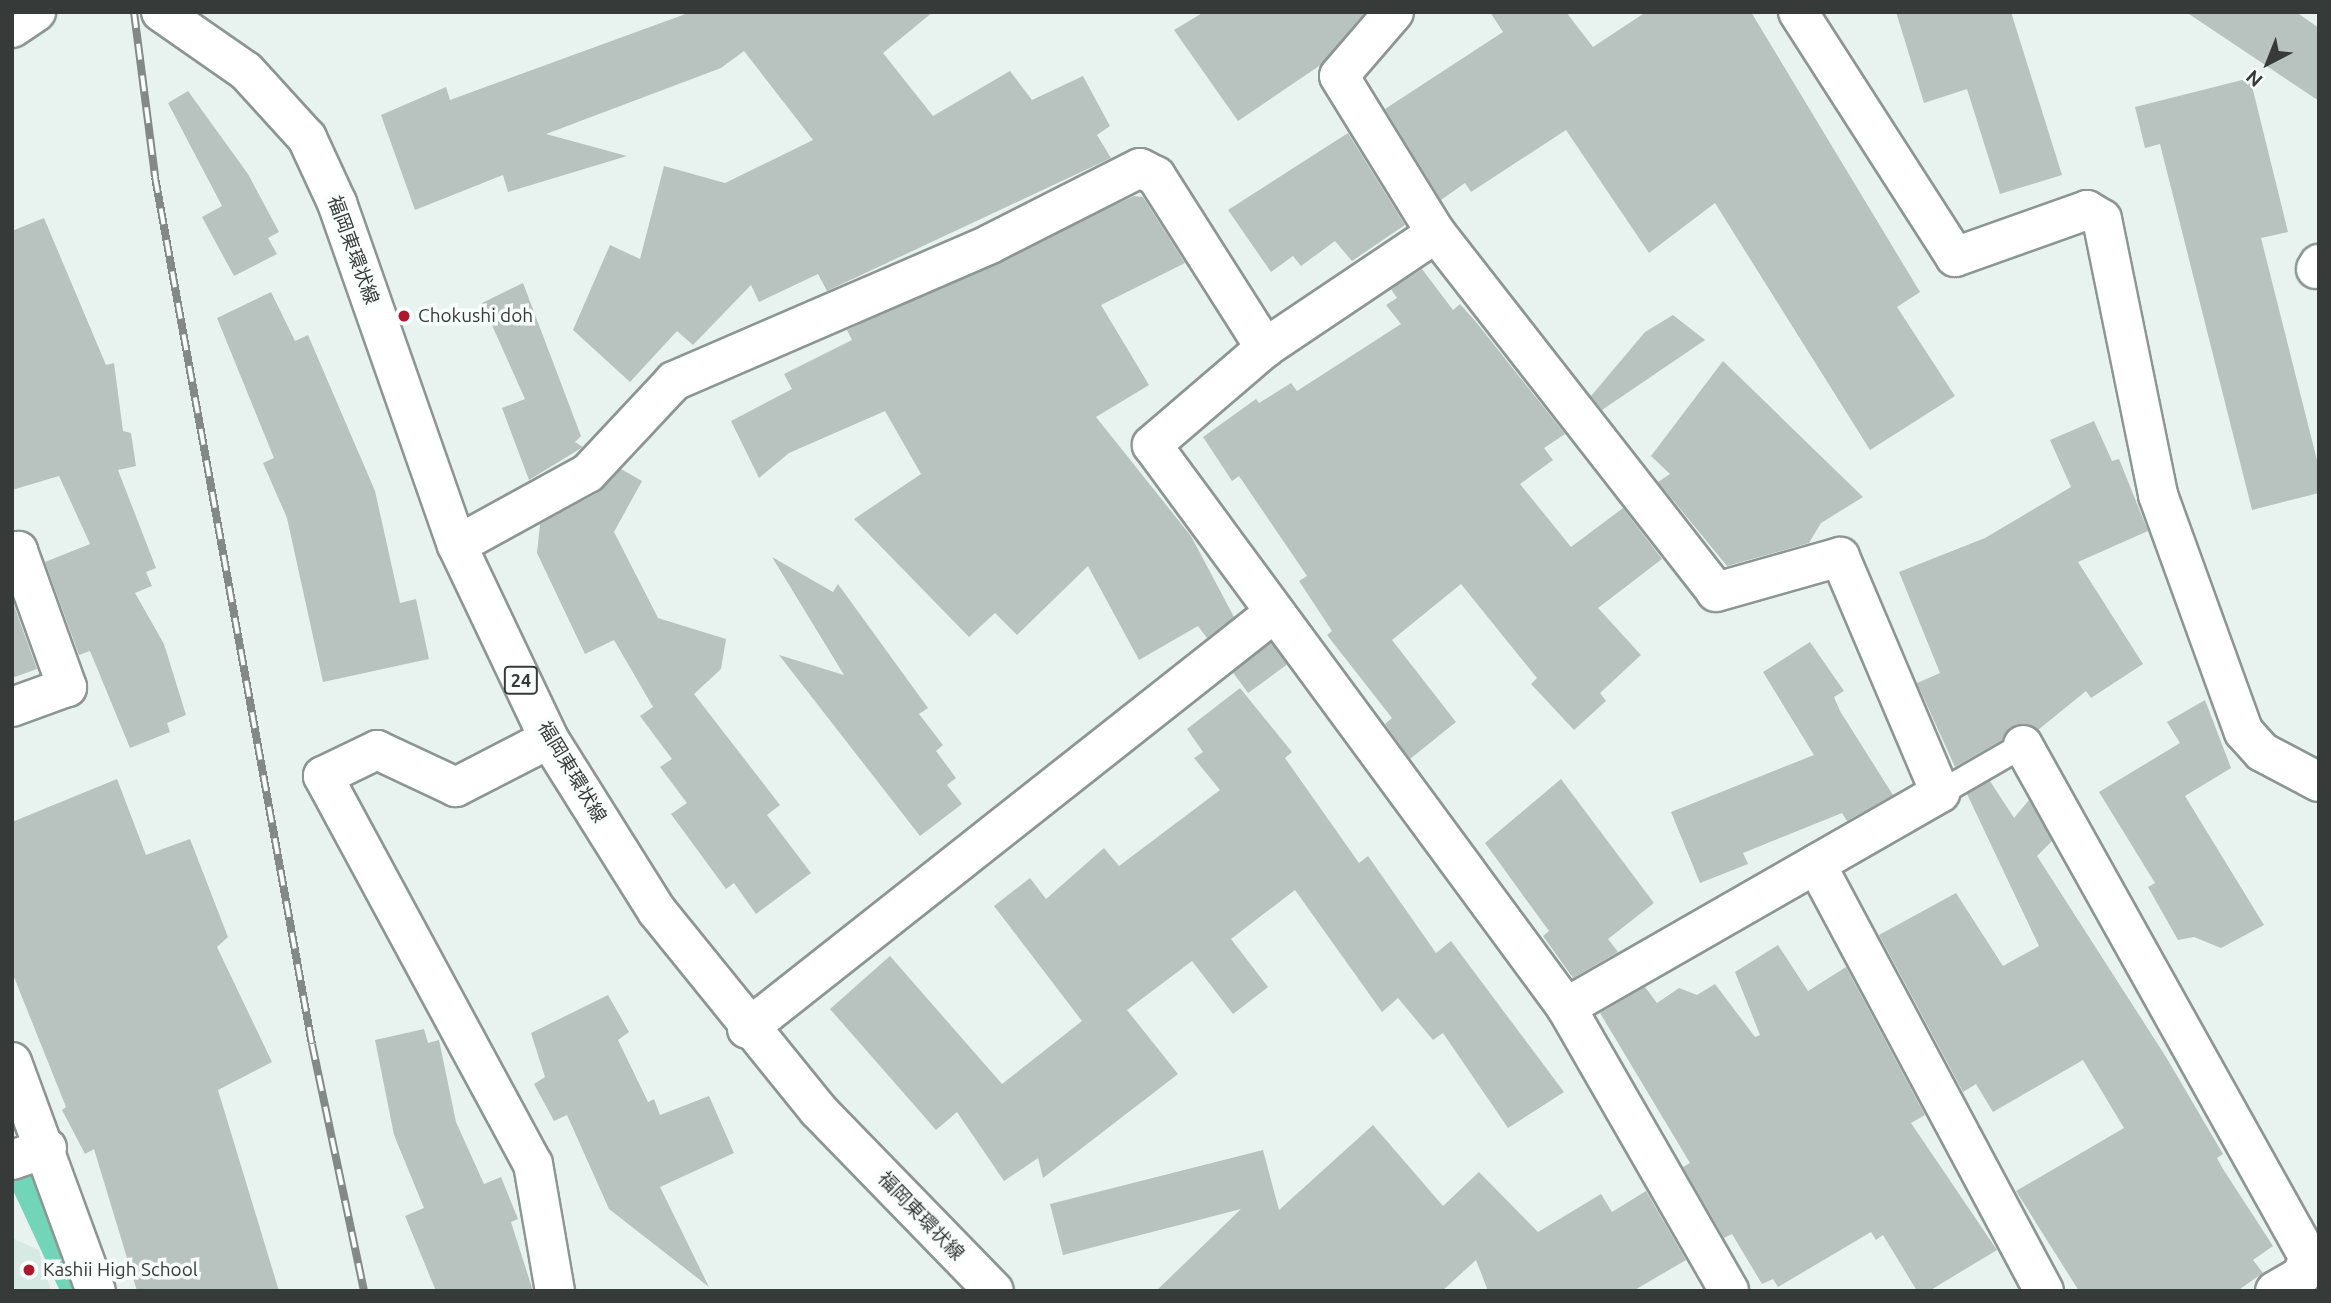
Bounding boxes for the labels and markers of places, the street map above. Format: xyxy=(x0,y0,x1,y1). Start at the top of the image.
place label: Chokushi doh xyxy=(418,305,533,327)
marker: Chokushi doh xyxy=(396,308,412,324)
place label: Kashii High School xyxy=(43,1259,198,1281)
marker: Kashii High School xyxy=(21,1262,37,1278)

